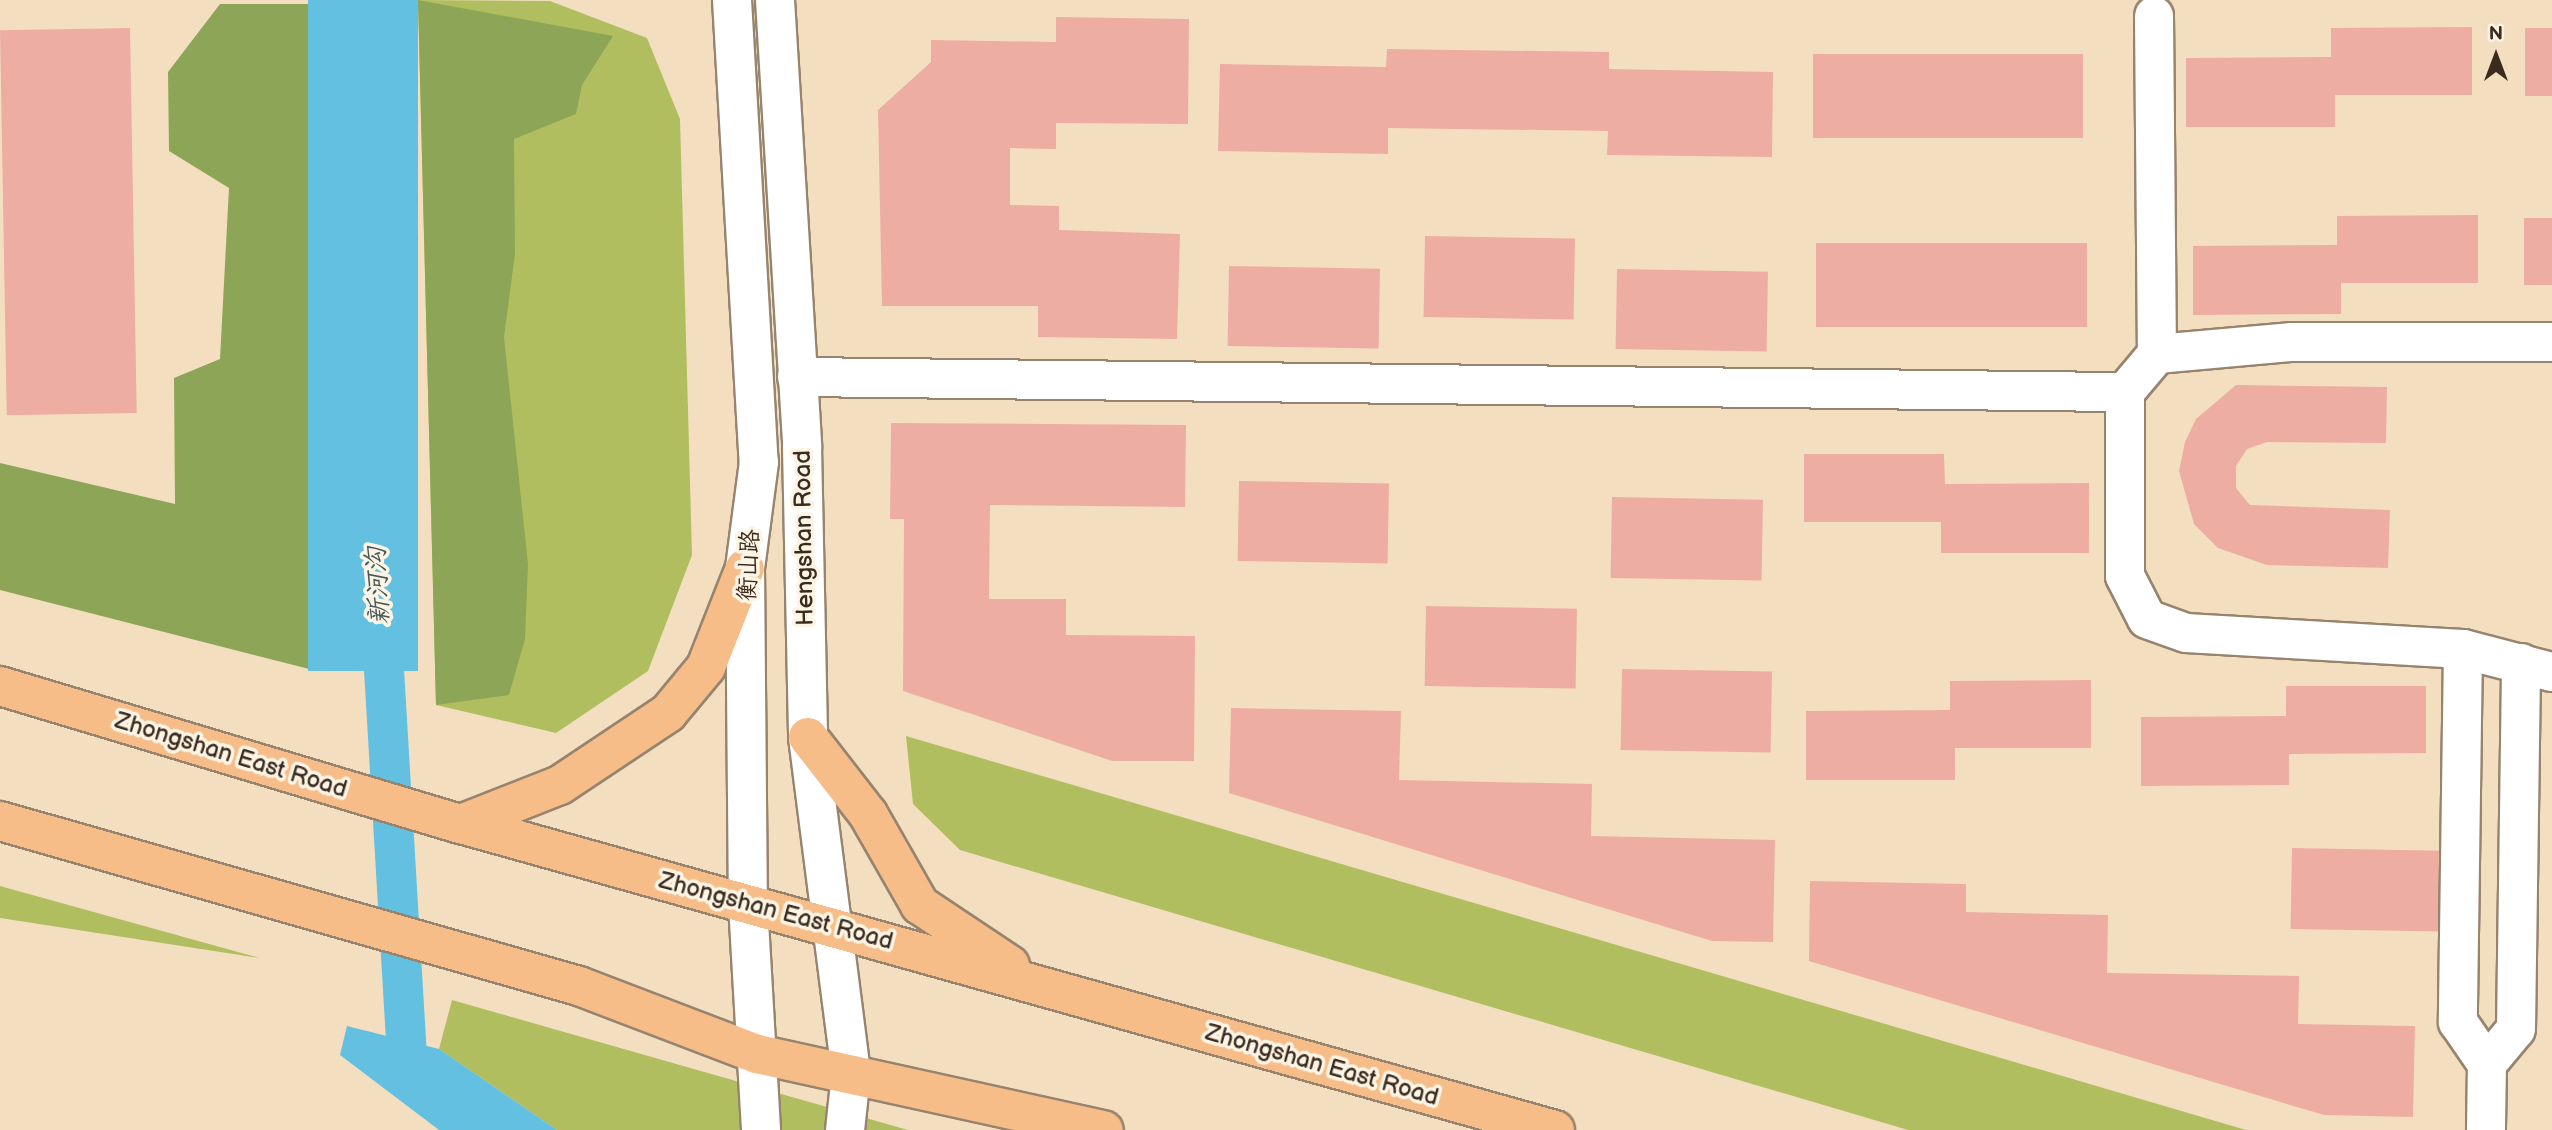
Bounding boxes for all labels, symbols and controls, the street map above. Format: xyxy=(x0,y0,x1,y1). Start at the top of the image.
north arrow xyxy=(2461,21,2531,91)
text: N xyxy=(2489,23,2503,46)
street label: Hengshan Road xyxy=(788,450,820,626)
street label: 衡山路 xyxy=(733,528,765,602)
water label: 新河沟 xyxy=(361,546,397,626)
street label: Zhongshan East Road xyxy=(112,706,350,804)
street label: Zhongshan East Road xyxy=(656,866,896,956)
street label: Zhongshan East Road xyxy=(1202,1018,1442,1112)

